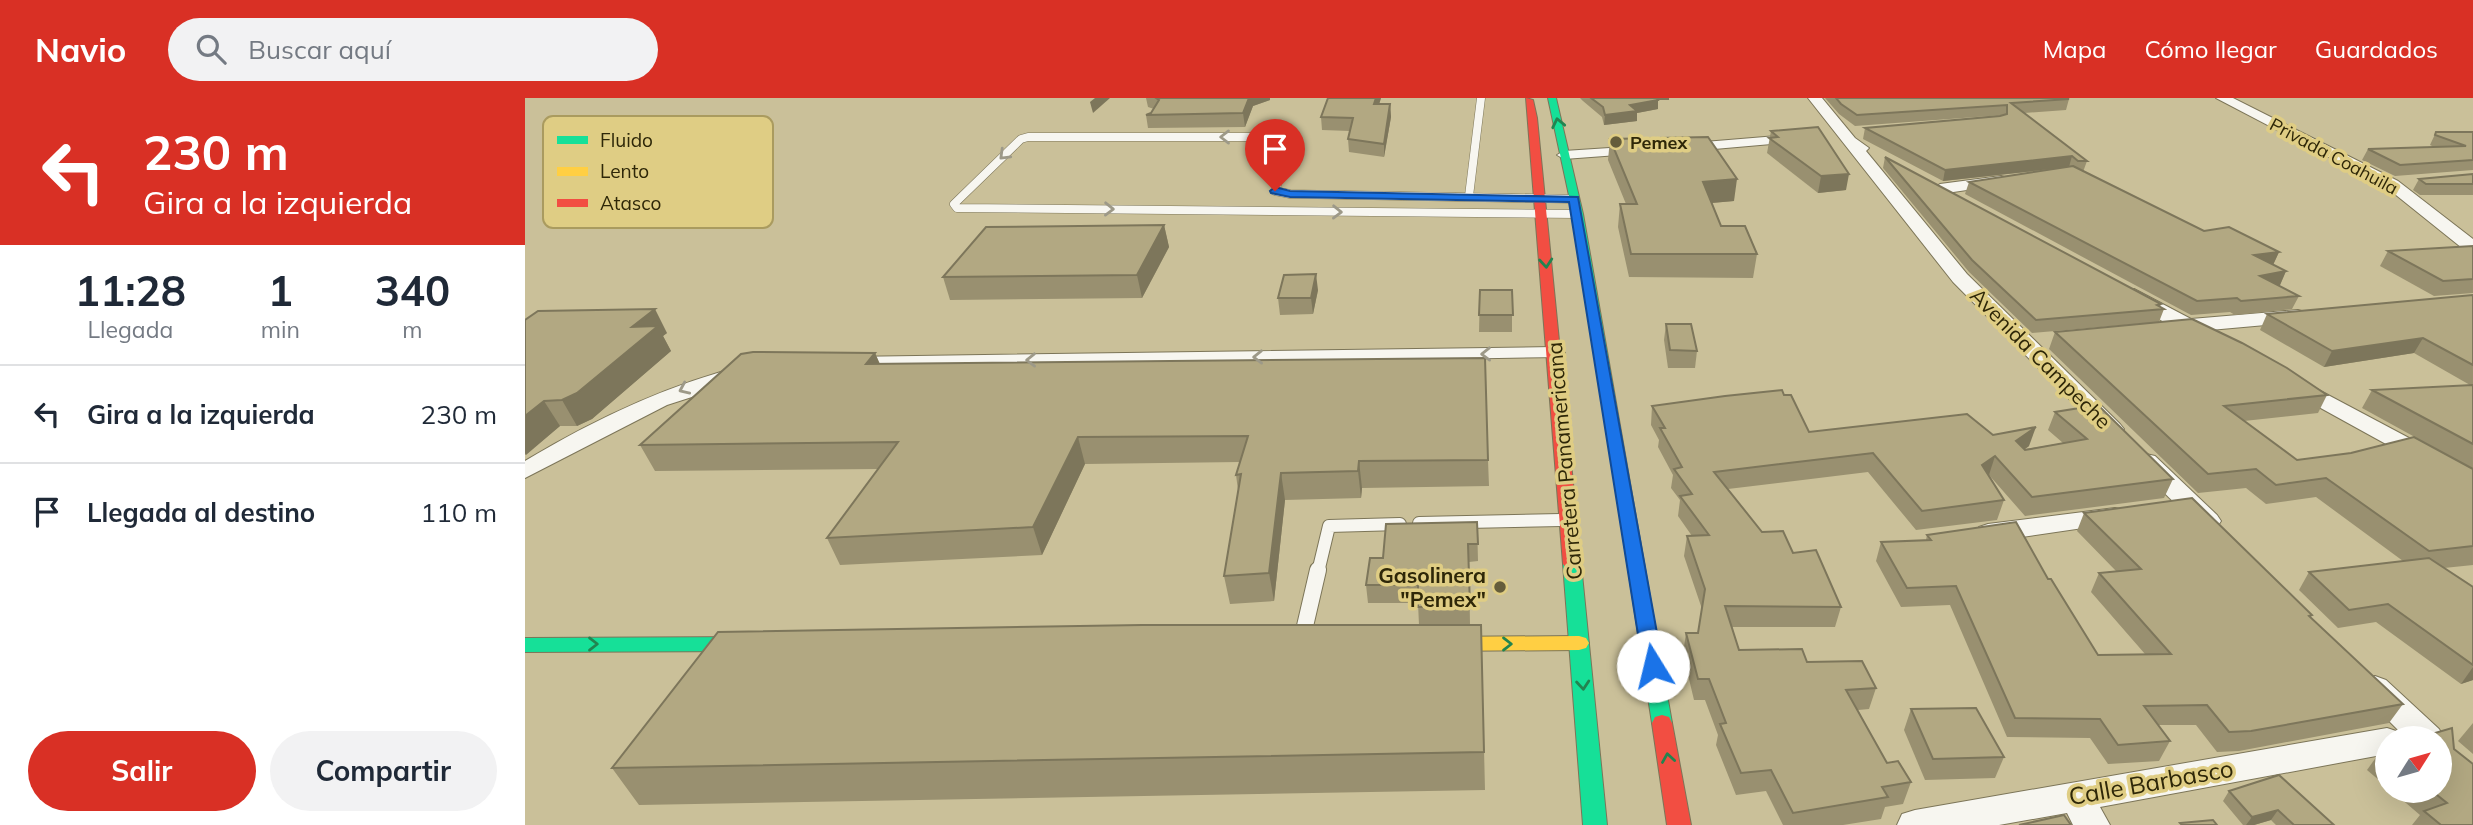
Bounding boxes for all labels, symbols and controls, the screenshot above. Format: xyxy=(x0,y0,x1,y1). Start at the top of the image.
search box xyxy=(168,18,658,81)
text: Navio xyxy=(35,29,126,70)
icon: search xyxy=(192,30,230,68)
text: Buscar aquí xyxy=(248,33,391,66)
text: Mapa xyxy=(2043,34,2106,64)
text: Cómo llegar xyxy=(2144,34,2277,64)
text: Guardados xyxy=(2315,34,2438,64)
street label: Privada Coahuila xyxy=(2266,113,2402,199)
legend xyxy=(543,116,773,228)
one-way arrow xyxy=(1551,117,1566,129)
pin xyxy=(1245,119,1305,191)
text: 230 m xyxy=(143,121,289,182)
icon: left xyxy=(28,126,119,217)
text: Fluido xyxy=(600,128,653,152)
one-way arrow xyxy=(1219,129,1230,145)
icon: arrive xyxy=(1256,130,1294,168)
place label: Pemex xyxy=(1630,131,1688,154)
marker: Pemex xyxy=(1608,134,1624,150)
one-way arrow xyxy=(999,147,1012,160)
text: Lento xyxy=(600,159,649,183)
text: Gira a la izquierda xyxy=(143,182,412,222)
text: Atasco xyxy=(600,191,661,215)
one-way arrow xyxy=(1105,201,1115,217)
one-way arrow xyxy=(1332,204,1343,220)
one-way arrow xyxy=(1538,258,1553,269)
text: 11:28 xyxy=(75,264,186,317)
text: 1 xyxy=(268,264,293,317)
text: 340 xyxy=(375,264,450,317)
street label: Avenida Campeche xyxy=(1965,282,2117,434)
text: Llegada xyxy=(87,315,173,344)
text: min xyxy=(261,315,300,344)
text: m xyxy=(402,315,423,344)
street label: Carretera Panamericana xyxy=(1541,341,1587,581)
one-way arrow xyxy=(1480,346,1491,362)
one-way arrow xyxy=(1253,349,1263,365)
one-way arrow xyxy=(1025,352,1036,368)
one-way arrow xyxy=(679,381,692,395)
icon: left xyxy=(28,395,66,433)
text: Gira a la izquierda xyxy=(87,398,315,431)
text: 230 m xyxy=(421,398,497,431)
icon: arrive xyxy=(28,493,66,531)
text: Llegada al destino xyxy=(87,496,315,529)
text: 110 m xyxy=(421,496,497,529)
place label: Gasolinera "Pemex" xyxy=(1378,562,1486,612)
marker: Gasolinera "Pemex" xyxy=(1492,579,1508,595)
position arrow xyxy=(1616,629,1690,703)
one-way arrow xyxy=(588,636,599,652)
one-way arrow xyxy=(1502,636,1512,652)
one-way arrow xyxy=(1575,680,1590,691)
north arrow xyxy=(2375,726,2452,803)
map controls xyxy=(2375,726,2452,803)
button: Salir xyxy=(28,731,256,811)
button: Compartir xyxy=(270,731,497,811)
one-way arrow xyxy=(1661,752,1676,764)
street label: Calle Barbasco xyxy=(2066,753,2236,811)

